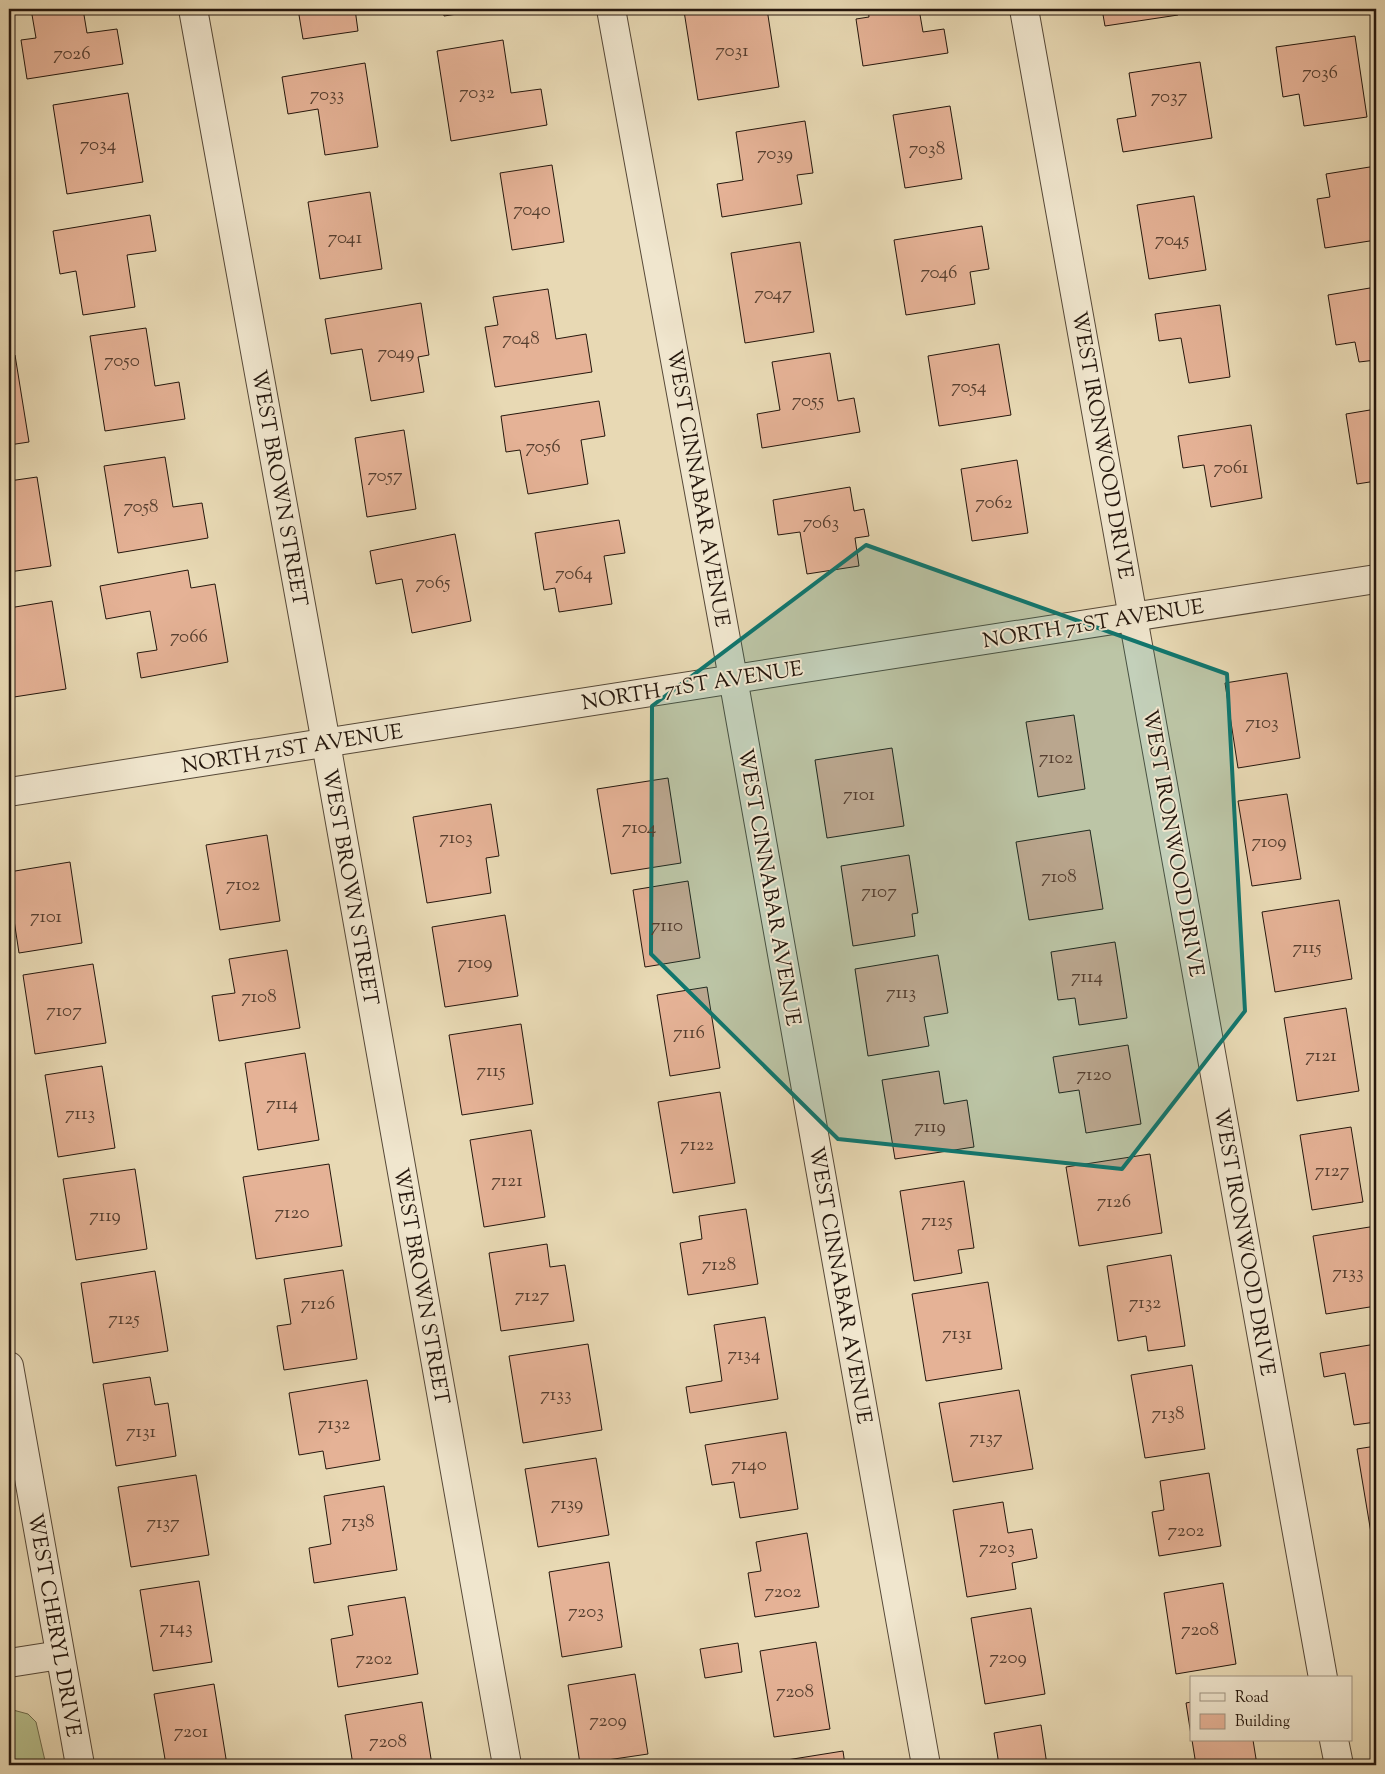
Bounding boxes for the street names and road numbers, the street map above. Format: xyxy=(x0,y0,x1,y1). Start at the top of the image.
street label: WEST IRONWOOD DRIVE xyxy=(1063,309,1139,582)
street label: WEST CINNABAR AVENUE xyxy=(658,347,736,630)
street label: WEST BROWN STREET xyxy=(242,368,314,609)
street label: NORTH 71ST AVENUE xyxy=(981,593,1206,657)
street label: NORTH 71ST AVENUE xyxy=(580,655,805,719)
street label: WEST IRONWOOD DRIVE xyxy=(1134,707,1210,980)
street label: NORTH 71ST AVENUE xyxy=(180,718,405,782)
street label: WEST CINNABAR AVENUE xyxy=(729,746,807,1029)
street label: WEST BROWN STREET xyxy=(313,767,385,1008)
street label: WEST IRONWOOD DRIVE xyxy=(1205,1106,1281,1379)
street label: WEST CINNABAR AVENUE xyxy=(800,1144,878,1427)
street label: WEST BROWN STREET xyxy=(384,1166,456,1407)
street label: WEST CHERYL DRIVE xyxy=(19,1511,88,1740)

